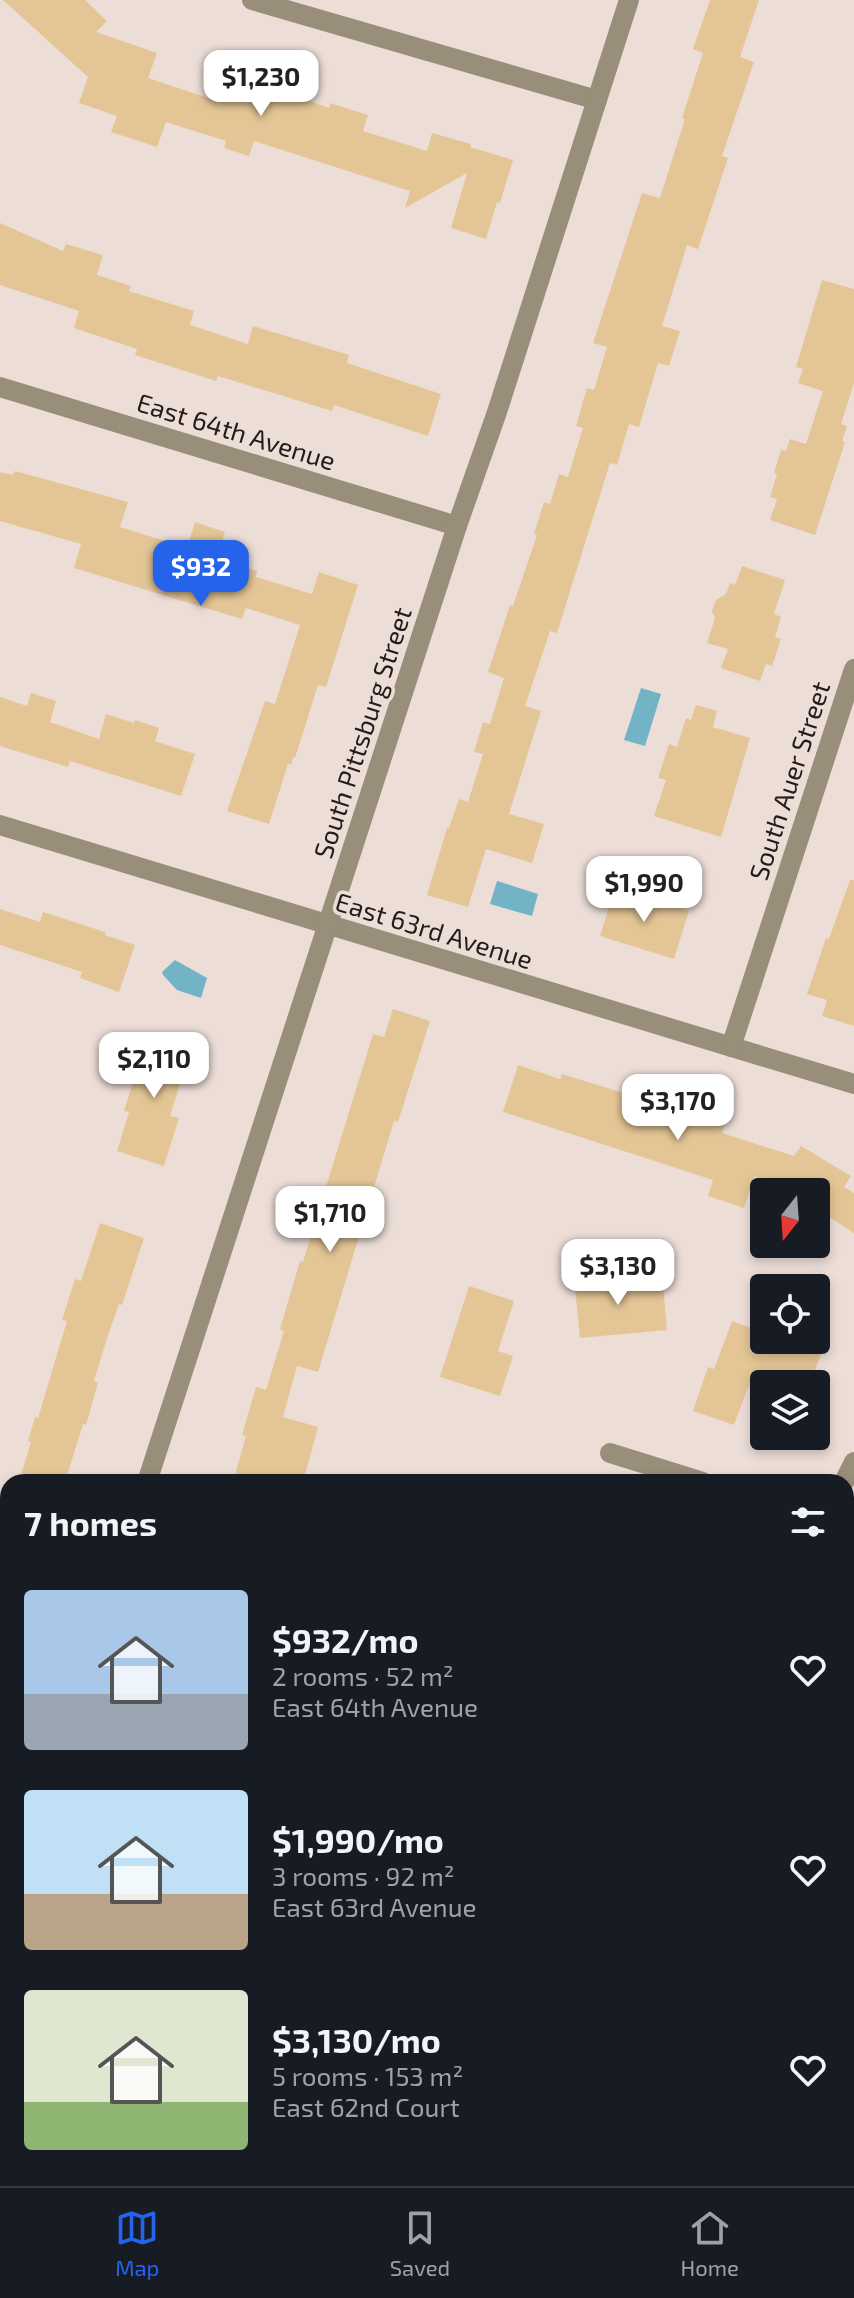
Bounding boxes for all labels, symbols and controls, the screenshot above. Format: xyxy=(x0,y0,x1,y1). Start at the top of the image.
pin: $1,230 xyxy=(196,50,326,118)
text: $1,230 xyxy=(222,60,300,91)
street label: East 64th Avenue xyxy=(133,386,339,475)
pin: $932 xyxy=(154,540,248,608)
text: $932 xyxy=(171,550,231,581)
street label: South Pittsburg Street xyxy=(306,603,417,862)
street label: South Auer Street xyxy=(742,677,835,884)
pin: $1,990 xyxy=(579,856,709,924)
text: $1,990 xyxy=(604,866,684,897)
street label: East 63rd Avenue xyxy=(332,885,537,974)
pin: $2,110 xyxy=(89,1032,219,1100)
text: $2,110 xyxy=(117,1042,191,1073)
pin: $3,170 xyxy=(613,1074,743,1142)
text: $3,170 xyxy=(640,1084,716,1115)
north arrow xyxy=(750,1178,830,1258)
map controls xyxy=(750,1178,830,1450)
pin: $1,710 xyxy=(265,1186,395,1254)
text: $1,710 xyxy=(293,1196,367,1227)
pin: $3,130 xyxy=(553,1239,683,1307)
text: $3,130 xyxy=(579,1249,657,1280)
button: locate xyxy=(750,1274,830,1354)
button: layers xyxy=(750,1370,830,1450)
icon: filters xyxy=(786,1500,830,1544)
text: 7 homes xyxy=(24,1502,157,1543)
text: $932/mo xyxy=(272,1619,419,1660)
icon: home xyxy=(88,1622,184,1718)
icon: heart xyxy=(786,1648,830,1692)
text: 2 rooms · 52 m² xyxy=(272,1660,454,1691)
text: East 64th Avenue xyxy=(272,1691,478,1722)
text: $1,990/mo xyxy=(272,1819,444,1860)
icon: home xyxy=(88,1822,184,1918)
icon: heart xyxy=(786,1848,830,1892)
text: 3 rooms · 92 m² xyxy=(272,1860,454,1891)
text: East 63rd Avenue xyxy=(272,1891,476,1922)
text: $3,130/mo xyxy=(272,2019,441,2060)
icon: home xyxy=(88,2022,184,2118)
icon: heart xyxy=(786,2048,830,2092)
text: 5 rooms · 153 m² xyxy=(272,2060,463,2091)
text: East 62nd Court xyxy=(272,2091,460,2122)
tab: Map xyxy=(115,2206,159,2280)
tab: Saved xyxy=(390,2206,450,2280)
tab: Home xyxy=(680,2206,739,2280)

